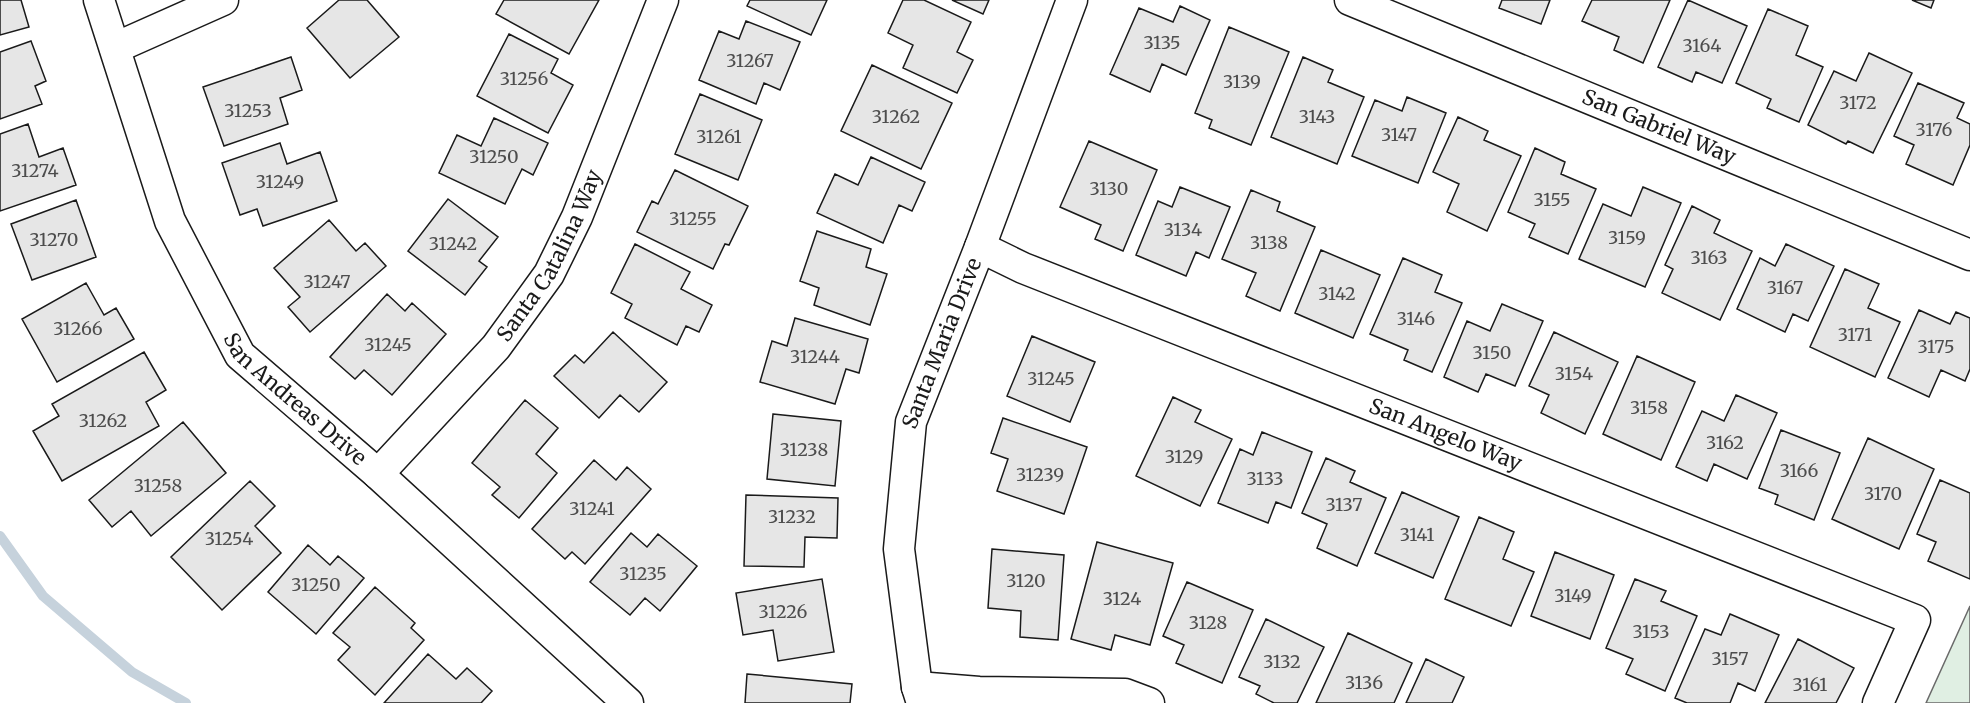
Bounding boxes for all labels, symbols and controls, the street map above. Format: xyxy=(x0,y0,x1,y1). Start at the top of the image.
house number: 3135 xyxy=(1144,31,1180,54)
house number: 3164 xyxy=(1683,34,1721,57)
house number: 31267 xyxy=(726,49,774,72)
house number: 31256 xyxy=(500,67,548,90)
house number: 3139 xyxy=(1223,70,1261,93)
street label: San Gabriel Way xyxy=(1578,83,1741,171)
house number: 3172 xyxy=(1839,91,1877,114)
house number: 31253 xyxy=(224,99,272,122)
house number: 31262 xyxy=(872,105,920,128)
house number: 3143 xyxy=(1299,105,1335,128)
house number: 3176 xyxy=(1916,118,1953,141)
house number: 3147 xyxy=(1381,123,1417,146)
house number: 31261 xyxy=(696,125,742,148)
house number: 31250 xyxy=(469,145,519,168)
house number: 31274 xyxy=(11,159,59,182)
street label: Santa Catalina Way xyxy=(490,165,608,347)
house number: 31249 xyxy=(256,170,304,193)
house number: 3130 xyxy=(1090,177,1128,200)
house number: 3155 xyxy=(1533,188,1571,211)
house number: 31255 xyxy=(669,207,717,230)
house number: 3134 xyxy=(1164,218,1202,241)
house number: 3159 xyxy=(1608,226,1646,249)
house number: 31270 xyxy=(30,228,78,251)
house number: 3138 xyxy=(1250,231,1288,254)
house number: 31242 xyxy=(429,232,477,255)
house number: 3163 xyxy=(1690,246,1728,269)
street label: Santa Maria Drive xyxy=(896,254,987,433)
house number: 31247 xyxy=(303,270,351,293)
house number: 3167 xyxy=(1767,276,1803,299)
house number: 3142 xyxy=(1318,282,1356,305)
house number: 3146 xyxy=(1397,307,1435,330)
house number: 31266 xyxy=(53,317,103,340)
house number: 3171 xyxy=(1838,323,1872,346)
street label: San Andreas Drive xyxy=(218,328,372,471)
house number: 31245 xyxy=(364,333,412,356)
house number: 3175 xyxy=(1918,335,1954,358)
house number: 3150 xyxy=(1473,341,1511,364)
house number: 31244 xyxy=(790,345,840,368)
house number: 3154 xyxy=(1555,362,1593,385)
house number: 31245 xyxy=(1027,367,1075,390)
street label: San Angelo Way xyxy=(1365,392,1527,477)
house number: 3158 xyxy=(1630,396,1668,419)
house number: 31262 xyxy=(79,409,127,432)
house number: 3162 xyxy=(1706,431,1744,454)
house number: 31238 xyxy=(780,438,828,461)
house number: 3129 xyxy=(1165,445,1203,468)
house number: 3166 xyxy=(1780,459,1818,482)
house number: 31239 xyxy=(1016,463,1064,486)
house number: 3133 xyxy=(1247,467,1283,490)
house number: 31258 xyxy=(134,474,182,497)
house number: 3170 xyxy=(1864,482,1902,505)
house number: 3137 xyxy=(1325,493,1363,516)
house number: 31241 xyxy=(569,497,615,520)
house number: 31232 xyxy=(768,505,816,528)
house number: 3141 xyxy=(1400,523,1434,546)
house number: 31254 xyxy=(205,527,253,550)
house number: 31235 xyxy=(619,562,667,585)
house number: 3120 xyxy=(1006,569,1046,592)
house number: 31250 xyxy=(291,573,341,596)
house number: 3149 xyxy=(1554,584,1592,607)
house number: 3124 xyxy=(1103,587,1141,610)
house number: 31226 xyxy=(759,600,808,623)
house number: 3128 xyxy=(1189,611,1227,634)
house number: 3153 xyxy=(1632,620,1670,643)
house number: 3157 xyxy=(1711,647,1749,670)
house number: 3132 xyxy=(1263,650,1301,673)
house number: 3136 xyxy=(1345,671,1383,694)
house number: 3161 xyxy=(1793,673,1827,696)

